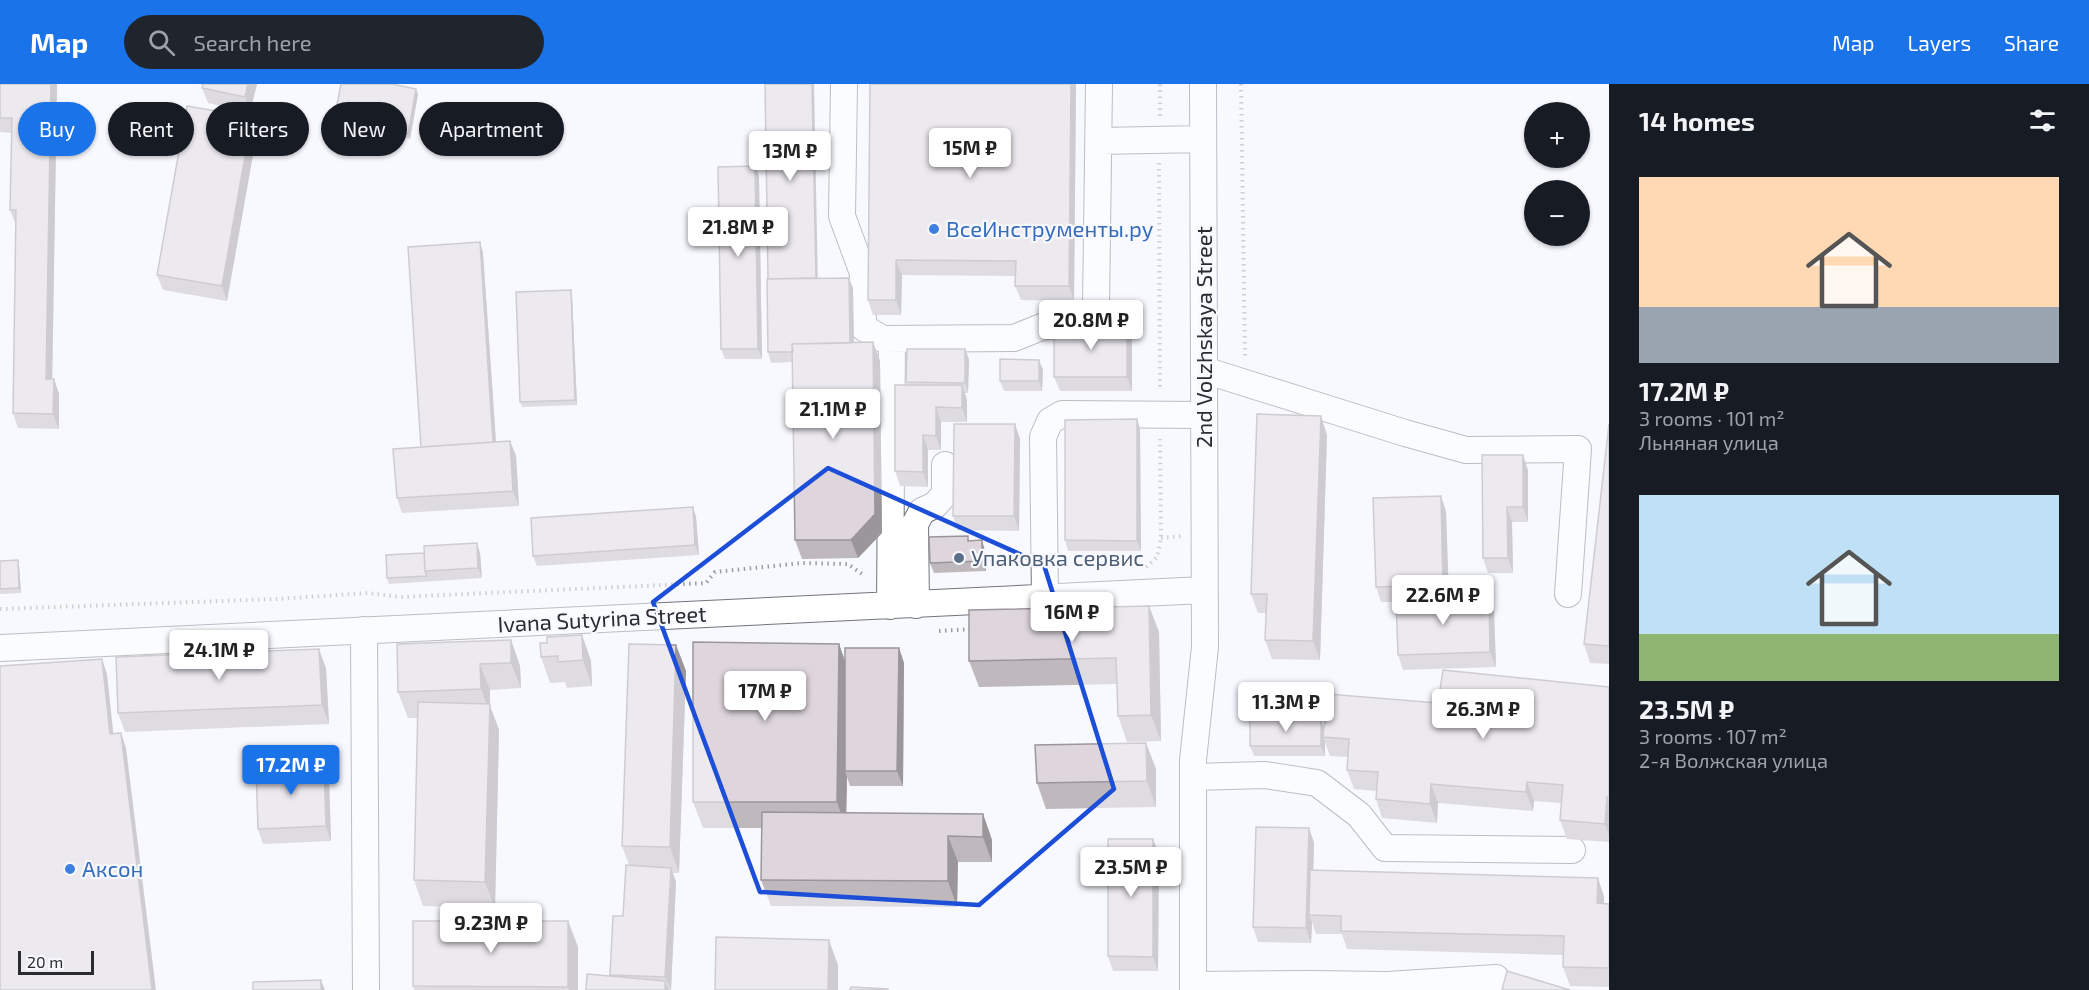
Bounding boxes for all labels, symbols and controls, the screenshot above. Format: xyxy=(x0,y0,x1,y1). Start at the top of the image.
search box xyxy=(124,15,544,69)
text: Map xyxy=(30,25,88,59)
icon: search xyxy=(145,26,178,59)
text: Search here xyxy=(193,29,312,55)
text: Map xyxy=(1832,30,1874,55)
text: Layers xyxy=(1907,30,1971,55)
text: Share xyxy=(2004,30,2059,55)
chip: Buy xyxy=(18,102,96,156)
chip: Rent xyxy=(108,102,194,156)
chip: Filters xyxy=(206,102,309,156)
chip: New xyxy=(321,102,407,156)
chip: Apartment xyxy=(419,102,564,156)
map controls xyxy=(1524,102,1590,246)
button: + xyxy=(1524,102,1590,168)
icon: filters xyxy=(2026,104,2059,137)
text: 14 homes xyxy=(1639,105,1755,136)
pin: 15M ₽ xyxy=(928,128,1012,179)
pin: 13M ₽ xyxy=(748,131,832,182)
text: 15M ₽ xyxy=(943,135,997,159)
text: 13M ₽ xyxy=(763,138,817,162)
button: − xyxy=(1524,180,1590,246)
pin: 21.8M ₽ xyxy=(683,207,793,258)
text: 21.8M ₽ xyxy=(702,214,774,238)
place label: ВсеИнструменты.ру xyxy=(946,215,1154,242)
icon: home xyxy=(1795,216,1903,324)
marker: ВсеИнструменты.ру xyxy=(927,222,941,236)
street label: 2nd Volzhskaya Street xyxy=(1190,226,1216,448)
pin: 20.8M ₽ xyxy=(1036,300,1146,351)
text: 20.8M ₽ xyxy=(1053,307,1129,331)
text: 17.2M ₽ xyxy=(1639,375,1729,406)
pin: 21.1M ₽ xyxy=(778,389,888,440)
text: 21.1M ₽ xyxy=(799,396,867,420)
text: 3 rooms · 101 m² xyxy=(1639,406,1785,430)
text: Льняная улица xyxy=(1639,430,1779,454)
icon: home xyxy=(1795,534,1903,642)
place label: Упаковка сервис xyxy=(971,544,1144,570)
marker: Упаковка сервис xyxy=(952,551,966,565)
pin: 22.6M ₽ xyxy=(1388,575,1498,626)
text: 22.6M ₽ xyxy=(1406,582,1480,606)
pin: 16M ₽ xyxy=(1030,592,1114,643)
text: 16M ₽ xyxy=(1045,599,1099,623)
street label: Ivana Sutyrina Street xyxy=(497,600,707,636)
pin: 24.1M ₽ xyxy=(164,630,274,681)
text: 24.1M ₽ xyxy=(183,637,255,661)
pin: 17M ₽ xyxy=(723,671,807,722)
text: 17M ₽ xyxy=(738,678,792,702)
pin: 11.3M ₽ xyxy=(1231,682,1341,733)
text: 11.3M ₽ xyxy=(1252,689,1320,713)
pin: 26.3M ₽ xyxy=(1428,689,1538,740)
text: 23.5M ₽ xyxy=(1639,693,1734,724)
text: 26.3M ₽ xyxy=(1446,696,1520,720)
text: 3 rooms · 107 m² xyxy=(1639,724,1787,748)
pin: 17.2M ₽ xyxy=(236,745,346,796)
text: 2-я Волжская улица xyxy=(1639,748,1828,772)
text: 17.2M ₽ xyxy=(256,752,326,776)
pin: 23.5M ₽ xyxy=(1076,847,1186,898)
text: 23.5M ₽ xyxy=(1094,854,1168,878)
place label: Аксон xyxy=(82,855,143,881)
marker: Аксон xyxy=(63,862,77,876)
pin: 9.23M ₽ xyxy=(436,903,546,954)
text: 9.23M ₽ xyxy=(454,910,528,934)
scale bar xyxy=(18,948,94,976)
text: 20 m xyxy=(27,952,63,971)

